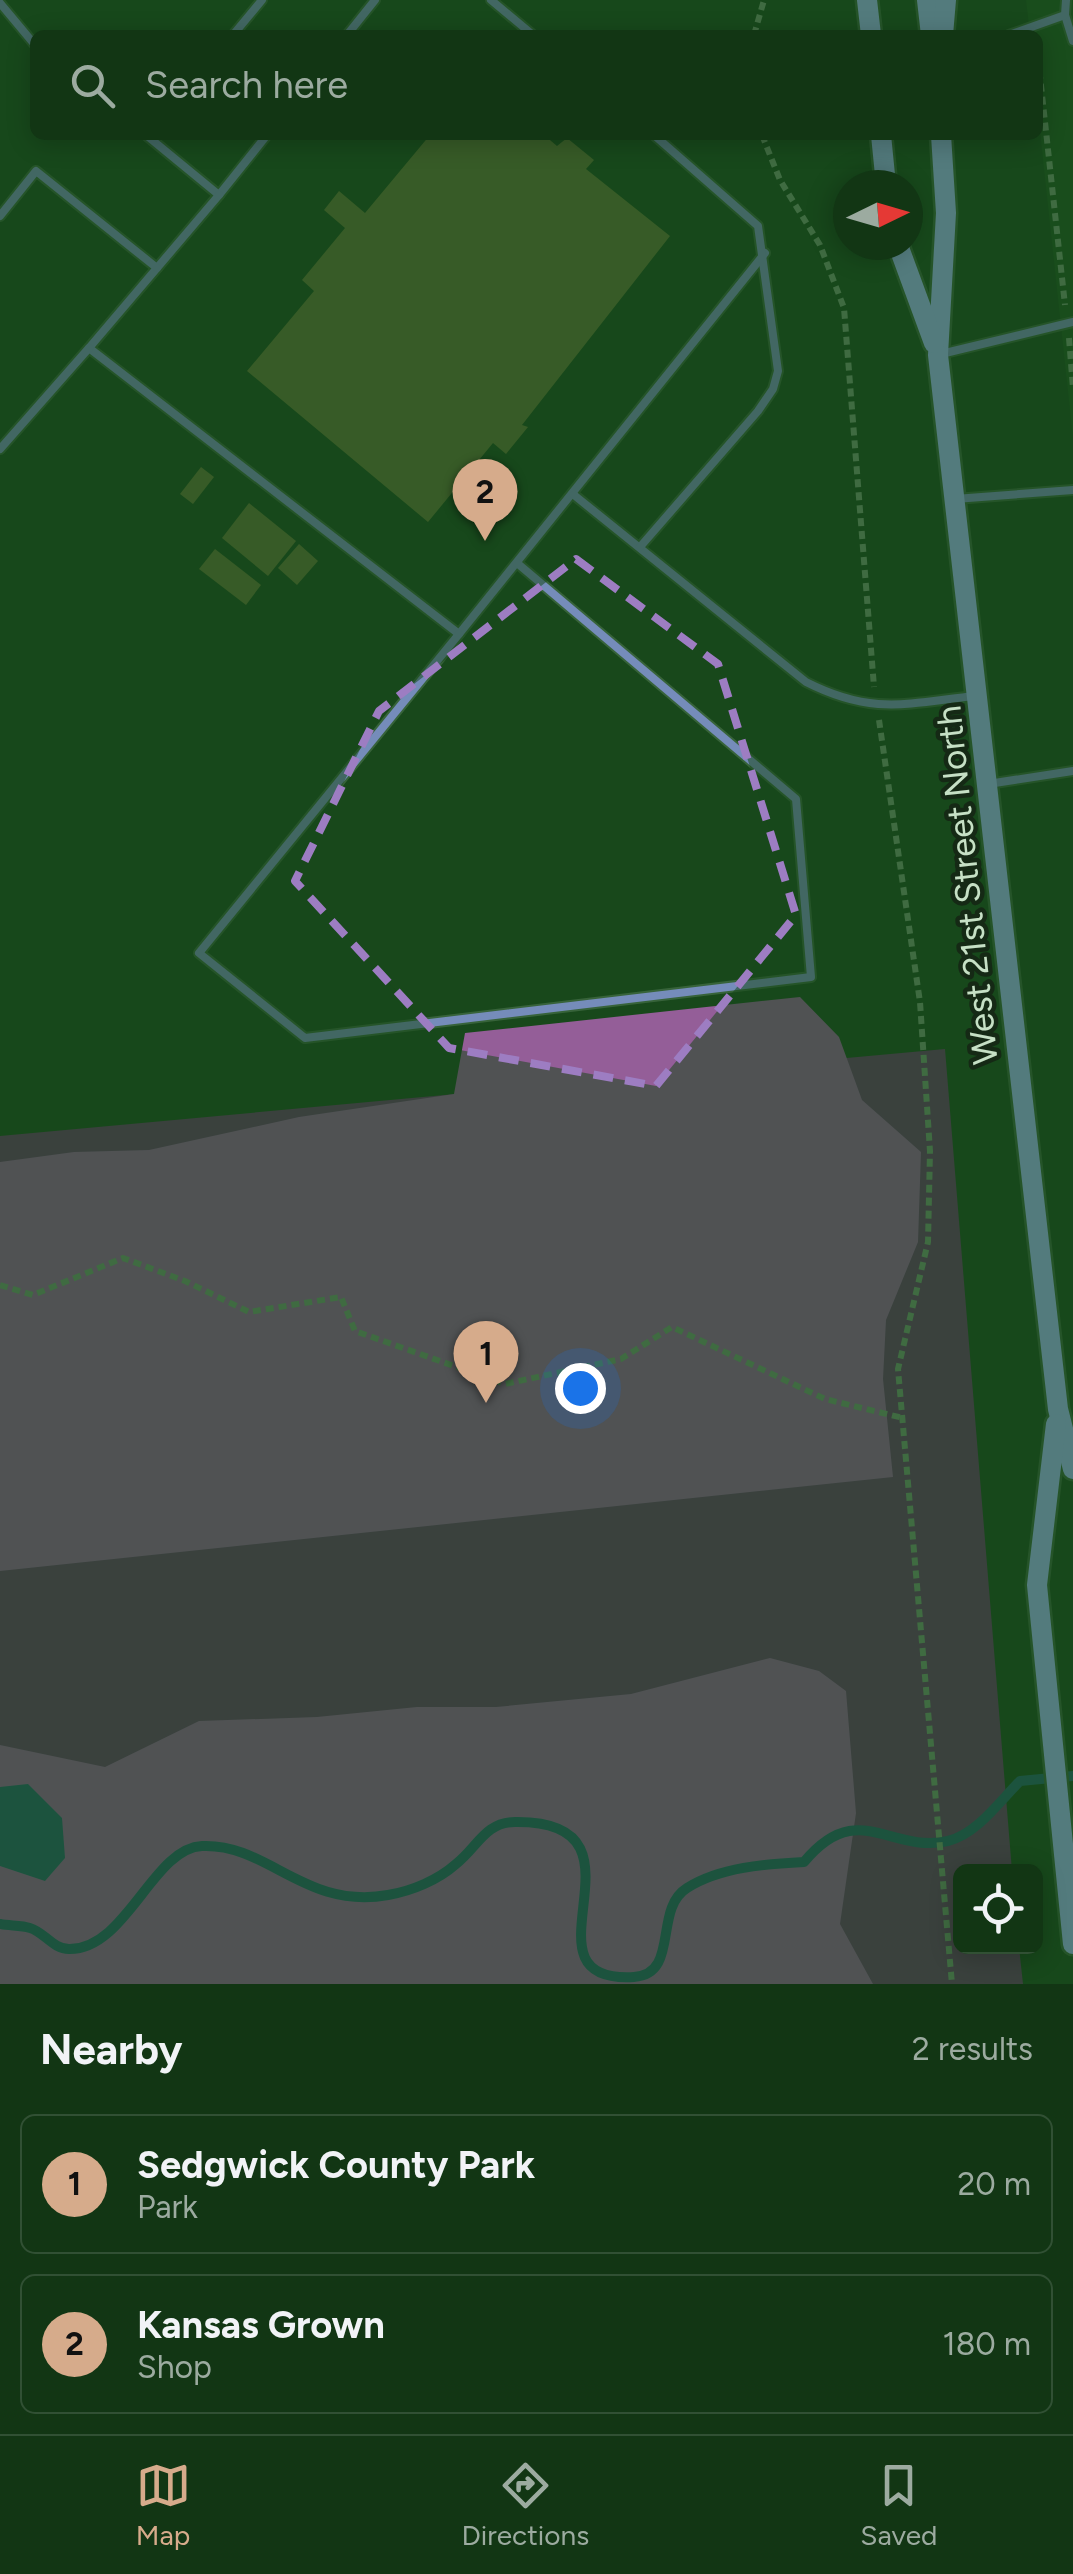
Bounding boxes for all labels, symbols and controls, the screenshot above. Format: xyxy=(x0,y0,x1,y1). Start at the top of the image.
search box xyxy=(30,30,1043,140)
icon: search xyxy=(65,58,120,113)
text: Search here xyxy=(145,62,348,108)
north arrow xyxy=(833,170,923,260)
pin: 2 xyxy=(452,458,518,541)
street label: West 21st Street North xyxy=(927,704,1007,1066)
pin: 1 xyxy=(454,1320,518,1403)
your location xyxy=(555,1363,606,1414)
map controls xyxy=(953,1864,1043,1954)
button: locate xyxy=(953,1864,1043,1954)
text: Nearby xyxy=(40,2024,182,2075)
text: 2 results xyxy=(912,2030,1033,2068)
text: Sedgwick County Park xyxy=(137,2142,535,2188)
text: 1 xyxy=(68,2165,81,2203)
text: 20 m xyxy=(957,2165,1031,2203)
text: Park xyxy=(137,2188,198,2226)
text: Kansas Grown xyxy=(137,2302,385,2348)
text: 2 xyxy=(65,2325,84,2363)
text: 180 m xyxy=(942,2325,1031,2363)
text: Shop xyxy=(137,2348,212,2386)
tab: Map xyxy=(136,2458,191,2552)
tab: Directions xyxy=(462,2458,589,2552)
tab: Saved xyxy=(860,2458,937,2552)

